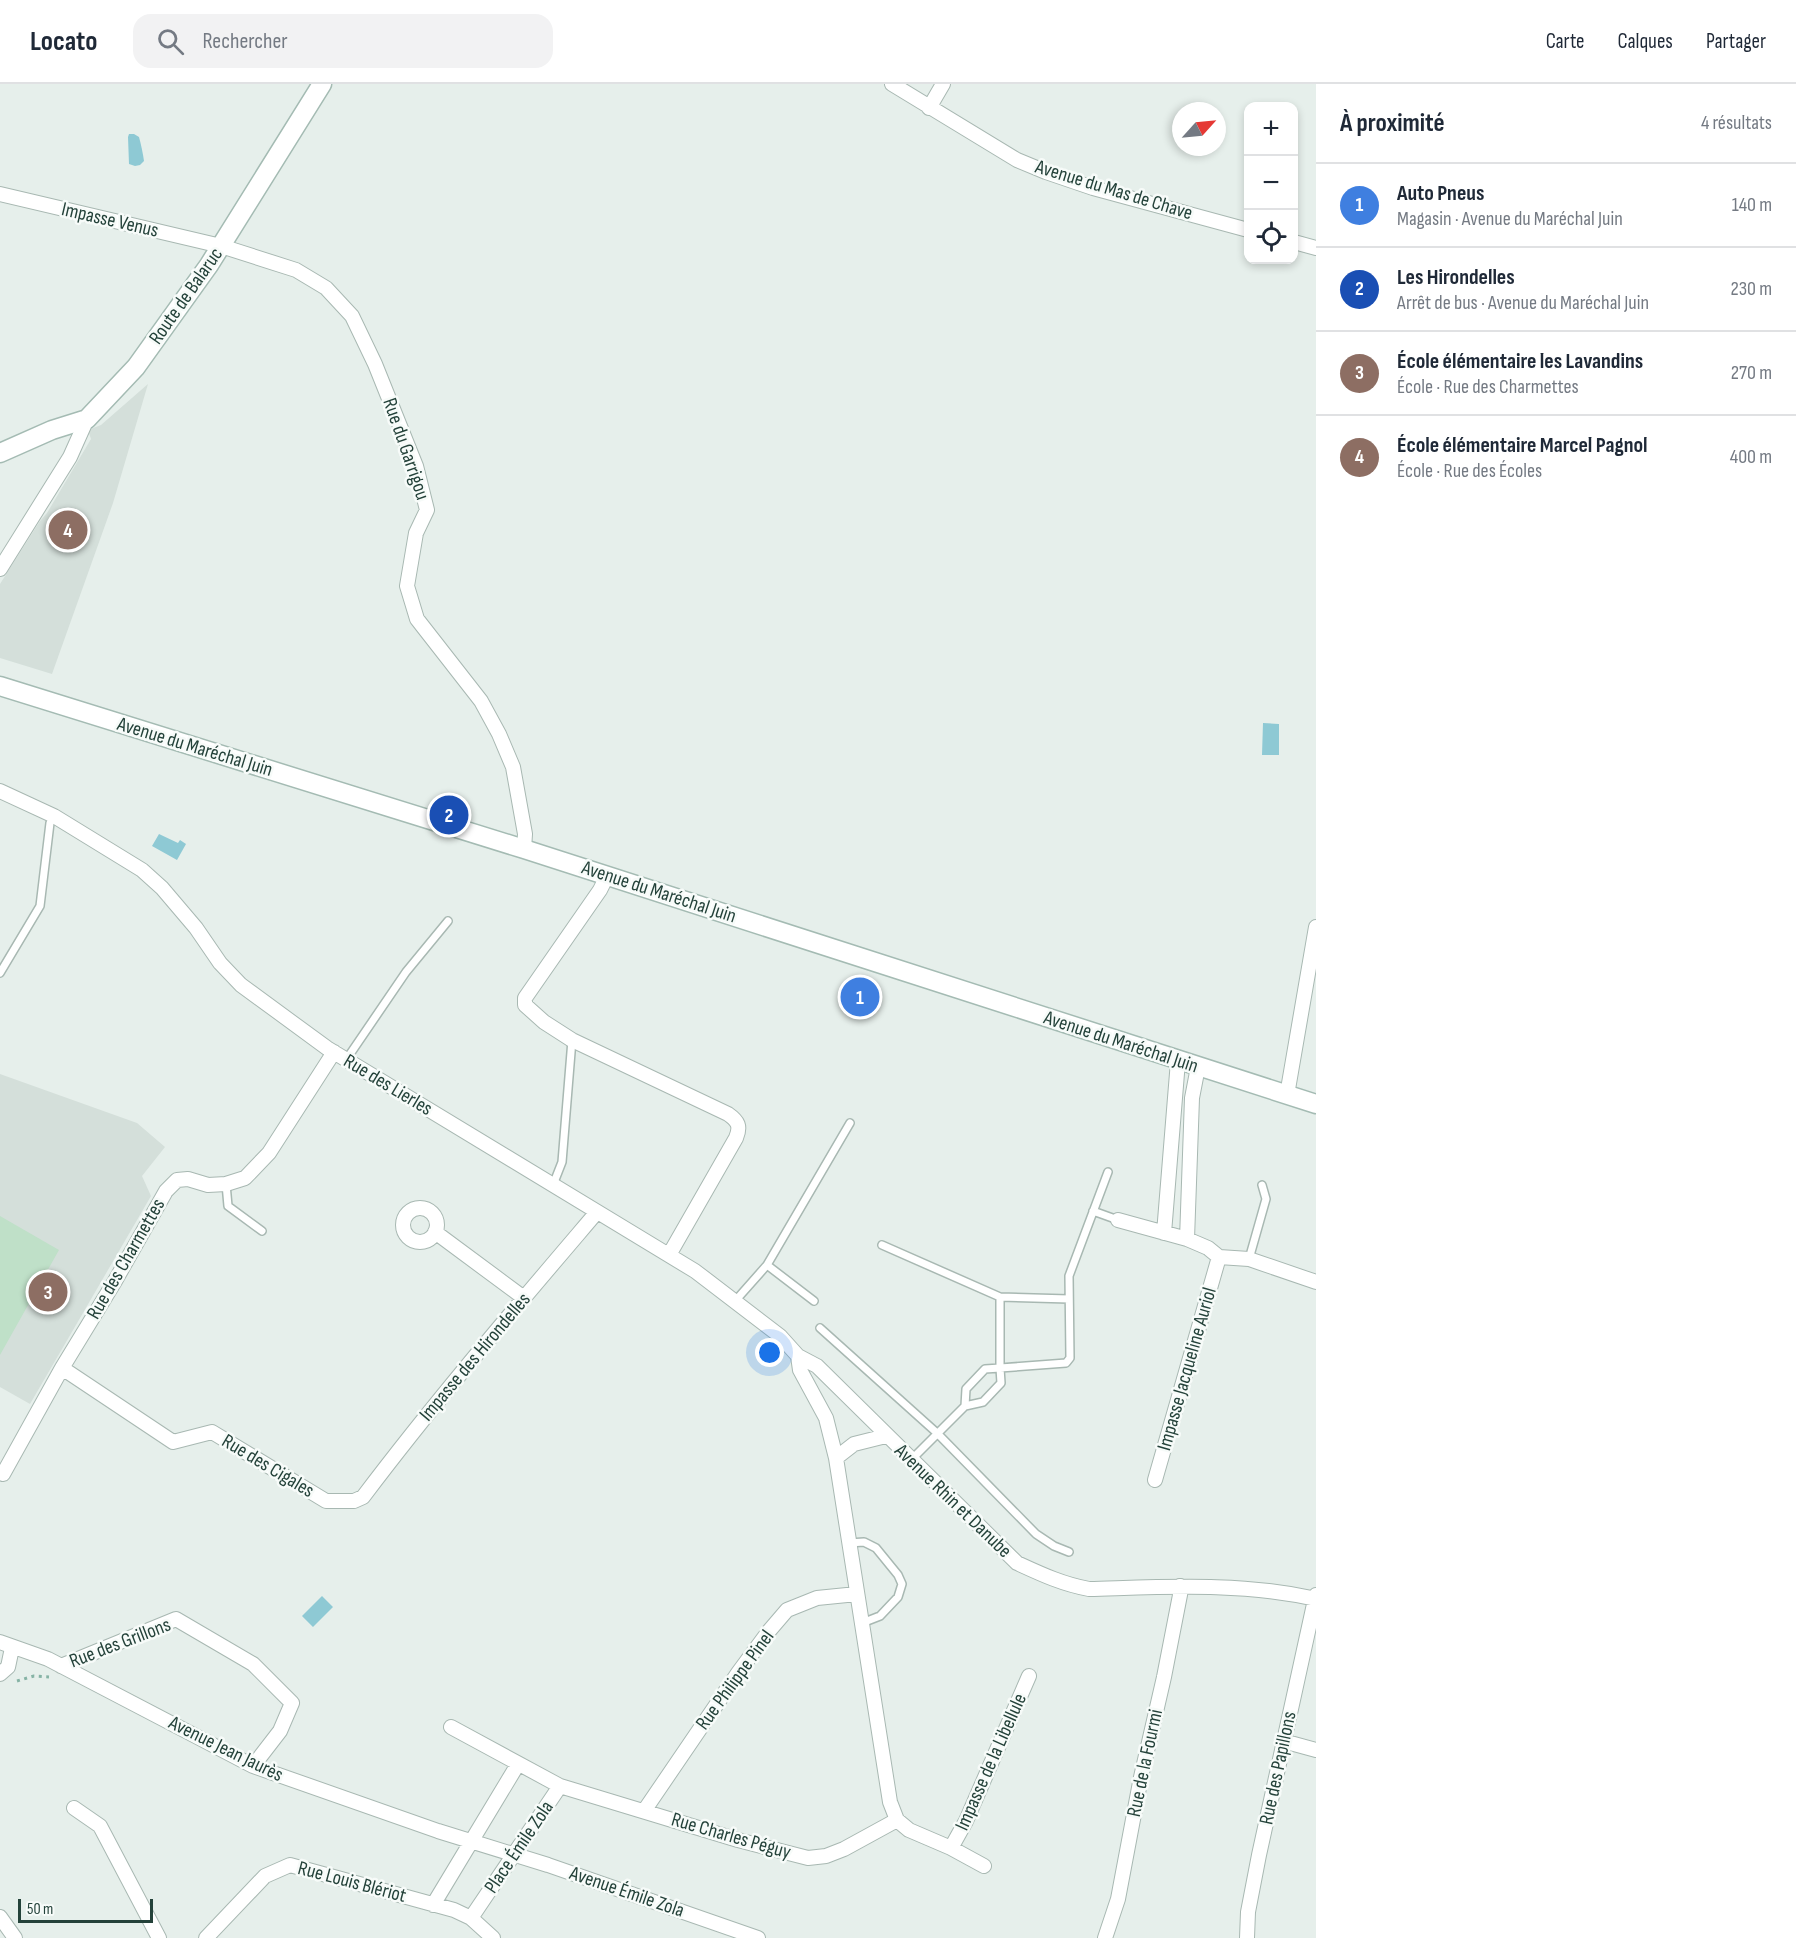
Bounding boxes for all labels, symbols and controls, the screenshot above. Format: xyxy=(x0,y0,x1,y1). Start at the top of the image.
search box xyxy=(133,14,553,68)
text: Locato xyxy=(30,25,97,58)
icon: search xyxy=(154,25,187,58)
text: Rechercher xyxy=(202,28,288,55)
text: Carte xyxy=(1546,29,1585,54)
text: Calques xyxy=(1618,29,1673,54)
text: Partager xyxy=(1706,29,1766,54)
north arrow xyxy=(1172,102,1226,156)
map controls xyxy=(1244,102,1298,264)
button: + xyxy=(1244,102,1298,156)
text: À proximité xyxy=(1340,108,1445,139)
text: 4 résultats xyxy=(1701,111,1772,135)
street label: Avenue du Mas de Chave xyxy=(1032,154,1195,225)
button: − xyxy=(1244,156,1298,210)
text: Auto Pneus xyxy=(1397,180,1484,207)
text: 1 xyxy=(1356,193,1363,217)
text: 140 m xyxy=(1732,193,1772,217)
street label: Impasse Venus xyxy=(59,197,161,243)
text: Magasin · Avenue du Maréchal Juin xyxy=(1397,207,1623,231)
button: locate xyxy=(1244,210,1298,264)
street label: Route de Balaruc xyxy=(144,243,228,349)
text: Les Hirondelles xyxy=(1397,264,1515,291)
text: 2 xyxy=(1355,277,1364,301)
text: 230 m xyxy=(1730,277,1772,301)
text: Arrêt de bus · Avenue du Maréchal Juin xyxy=(1397,291,1649,315)
text: École élémentaire les Lavandins xyxy=(1397,348,1643,375)
text: 3 xyxy=(1355,361,1364,385)
text: 270 m xyxy=(1731,361,1772,385)
text: École · Rue des Charmettes xyxy=(1397,375,1579,399)
street label: Rue du Garrigou xyxy=(377,395,435,503)
text: École élémentaire Marcel Pagnol xyxy=(1397,432,1648,459)
text: 4 xyxy=(1355,445,1364,469)
text: 400 m xyxy=(1730,445,1772,469)
text: École · Rue des Écoles xyxy=(1397,459,1542,483)
pin: 4 xyxy=(48,508,88,552)
street label: Avenue du Maréchal Juin xyxy=(114,712,275,782)
pin: 2 xyxy=(430,792,468,838)
street label: Avenue du Maréchal Juin xyxy=(578,855,739,928)
pin: 1 xyxy=(840,974,880,1020)
street label: Avenue du Maréchal Juin xyxy=(1040,1005,1201,1078)
street label: Rue des Lierles xyxy=(339,1049,437,1121)
street label: Rue des Charmettes xyxy=(82,1194,170,1324)
pin: 3 xyxy=(28,1270,68,1314)
street label: Impasse Jacqueline Auriol xyxy=(1152,1285,1222,1453)
street label: Impasse des Hirondelles xyxy=(414,1288,536,1426)
your location xyxy=(755,1338,784,1367)
street label: Rue des Cigales xyxy=(218,1429,318,1503)
street label: Avenue Rhin et Danube xyxy=(889,1438,1016,1563)
street label: Rue des Grillons xyxy=(66,1613,174,1673)
street label: Rue Philippe Pinel xyxy=(691,1625,779,1735)
street label: Impasse de la Libellule xyxy=(950,1690,1032,1834)
street label: Rue de la Fourmi xyxy=(1122,1707,1168,1819)
street label: Rue des Papillons xyxy=(1254,1709,1302,1827)
street label: Avenue Jean Jaurès xyxy=(164,1710,287,1787)
street label: Place Émile Zola xyxy=(479,1796,559,1898)
street label: Rue Charles Péguy xyxy=(668,1807,794,1865)
street label: Rue Louis Blériot xyxy=(295,1856,409,1908)
street label: Avenue Émile Zola xyxy=(566,1861,687,1923)
scale bar xyxy=(18,1896,153,1924)
text: 50 m xyxy=(27,1900,53,1919)

